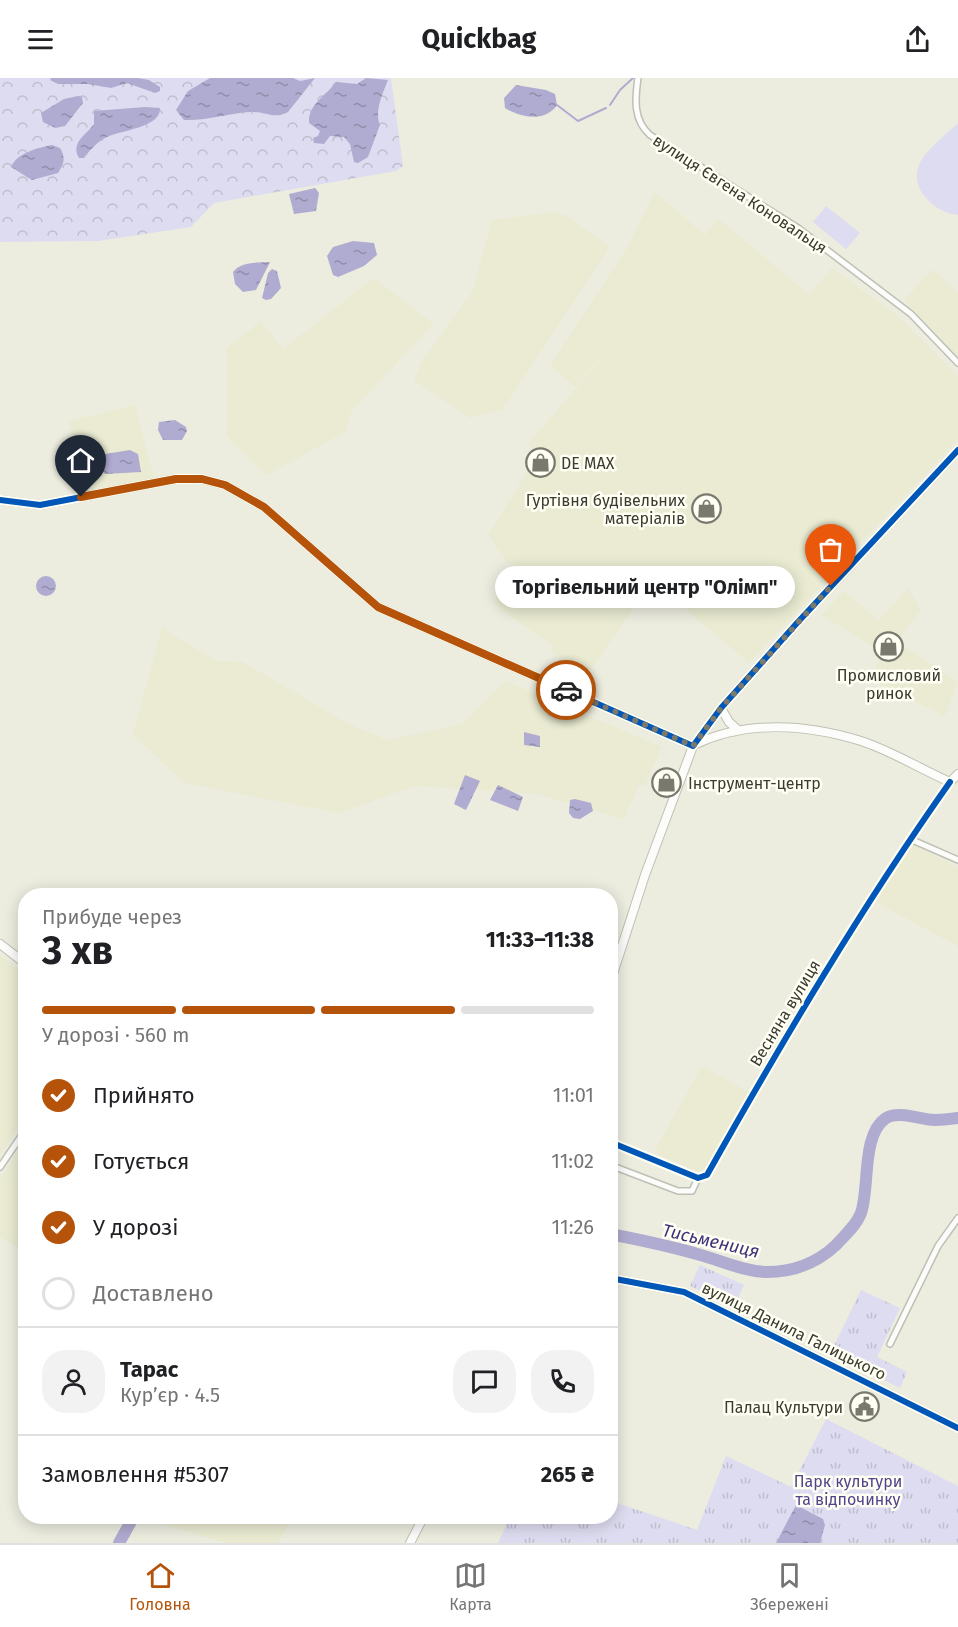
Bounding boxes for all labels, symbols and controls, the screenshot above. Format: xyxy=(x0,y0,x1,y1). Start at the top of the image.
icon: menu xyxy=(24,23,57,56)
text: Quickbag xyxy=(422,23,536,55)
icon: share xyxy=(901,23,934,56)
street label: вулиця Євгена Коновальця xyxy=(649,131,831,257)
pin xyxy=(55,435,106,497)
icon: home xyxy=(64,444,97,477)
shop icon: DE MAX xyxy=(524,447,556,479)
place label: DE MAX xyxy=(561,454,615,473)
place label: Гуртівня будівельних матеріалів xyxy=(526,491,685,528)
shop icon: Гуртівня будівельних матеріалів xyxy=(690,493,722,525)
pin xyxy=(805,524,856,586)
icon: bag xyxy=(814,533,847,566)
callout: Торгівельний центр "Олімп" xyxy=(495,565,795,607)
text: Торгівельний центр "Олімп" xyxy=(512,575,778,599)
shop icon: Промисловий ринок xyxy=(873,631,905,663)
courier xyxy=(536,660,596,720)
place label: Промисловий ринок xyxy=(837,666,941,703)
icon: car xyxy=(550,674,583,707)
shop icon: Інструмент-центр xyxy=(651,767,683,799)
place label: Інструмент-центр xyxy=(688,774,821,793)
text: Прибуде через xyxy=(42,905,182,929)
text: 11:33–11:38 xyxy=(486,926,594,953)
text: 3 хв xyxy=(42,928,113,974)
street label: Весняна вулиця xyxy=(746,957,824,1069)
text: У дорозі · 560 m xyxy=(42,1023,189,1047)
icon: check xyxy=(42,1079,75,1112)
text: Прийнято xyxy=(93,1082,195,1109)
text: 11:01 xyxy=(553,1083,594,1107)
icon: check xyxy=(42,1145,75,1178)
text: Готується xyxy=(93,1148,189,1175)
text: 11:02 xyxy=(551,1149,594,1173)
icon: check xyxy=(42,1211,75,1244)
text: У дорозі xyxy=(93,1214,178,1241)
text: 11:26 xyxy=(552,1215,594,1239)
water label: Тисьмениця xyxy=(660,1219,762,1263)
street label: вулиця Данила Галицького xyxy=(699,1278,889,1384)
text: Доставлено xyxy=(93,1280,214,1307)
button: person xyxy=(42,1350,105,1413)
button: chat xyxy=(453,1350,516,1413)
button: phone xyxy=(531,1350,594,1413)
text: Тарас xyxy=(120,1356,178,1383)
text: Кур’єр · 4.5 xyxy=(120,1383,220,1407)
public building icon: Палац Культури xyxy=(848,1391,880,1423)
place label: Палац Культури xyxy=(724,1398,843,1417)
text: Замовлення #5307 xyxy=(42,1461,229,1488)
text: 265 ₴ xyxy=(541,1461,594,1488)
park label: Парк культури та відпочинку xyxy=(794,1472,902,1509)
tab: Головна xyxy=(129,1559,191,1614)
tab: Карта xyxy=(449,1559,492,1614)
tab: Збережені xyxy=(750,1559,829,1614)

